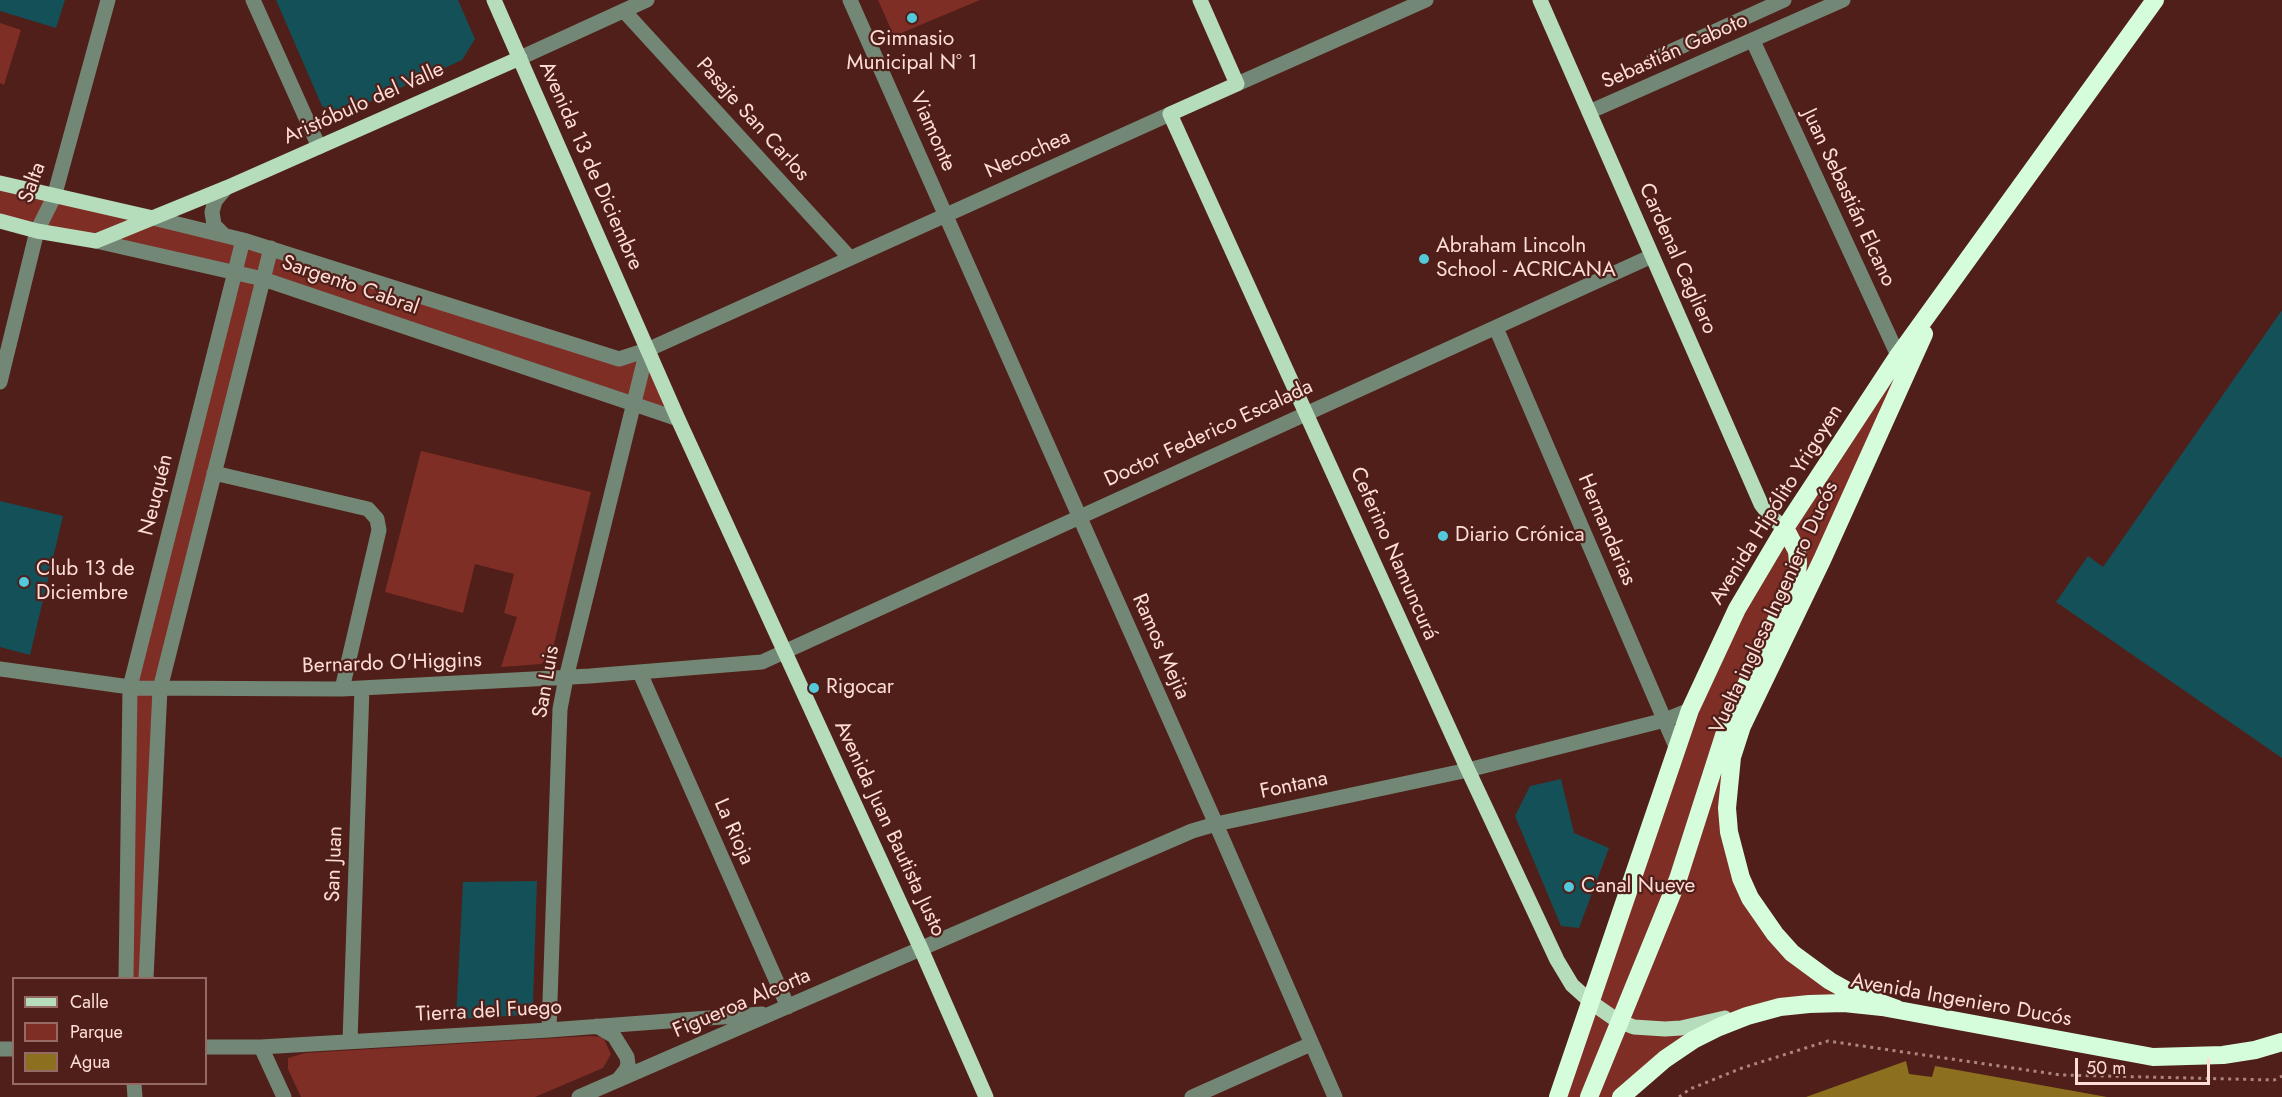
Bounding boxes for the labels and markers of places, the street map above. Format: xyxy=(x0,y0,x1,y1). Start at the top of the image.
marker: Gimnasio Municipal Nº 1 xyxy=(905,11,919,25)
place label: Gimnasio Municipal Nº 1 xyxy=(846,27,978,77)
place label: Abraham Lincoln School - ACRICANA xyxy=(1436,234,1616,284)
marker: Abraham Lincoln School - ACRICANA xyxy=(1417,252,1431,266)
place label: Diario Crónica xyxy=(1455,523,1585,549)
marker: Diario Crónica xyxy=(1436,529,1450,543)
place label: Club 13 de Diciembre xyxy=(36,557,135,607)
marker: Club 13 de Diciembre xyxy=(17,575,31,589)
place label: Rigocar xyxy=(826,675,894,701)
marker: Rigocar xyxy=(807,681,821,695)
place label: Canal Nueve xyxy=(1581,874,1695,900)
marker: Canal Nueve xyxy=(1562,880,1576,894)

